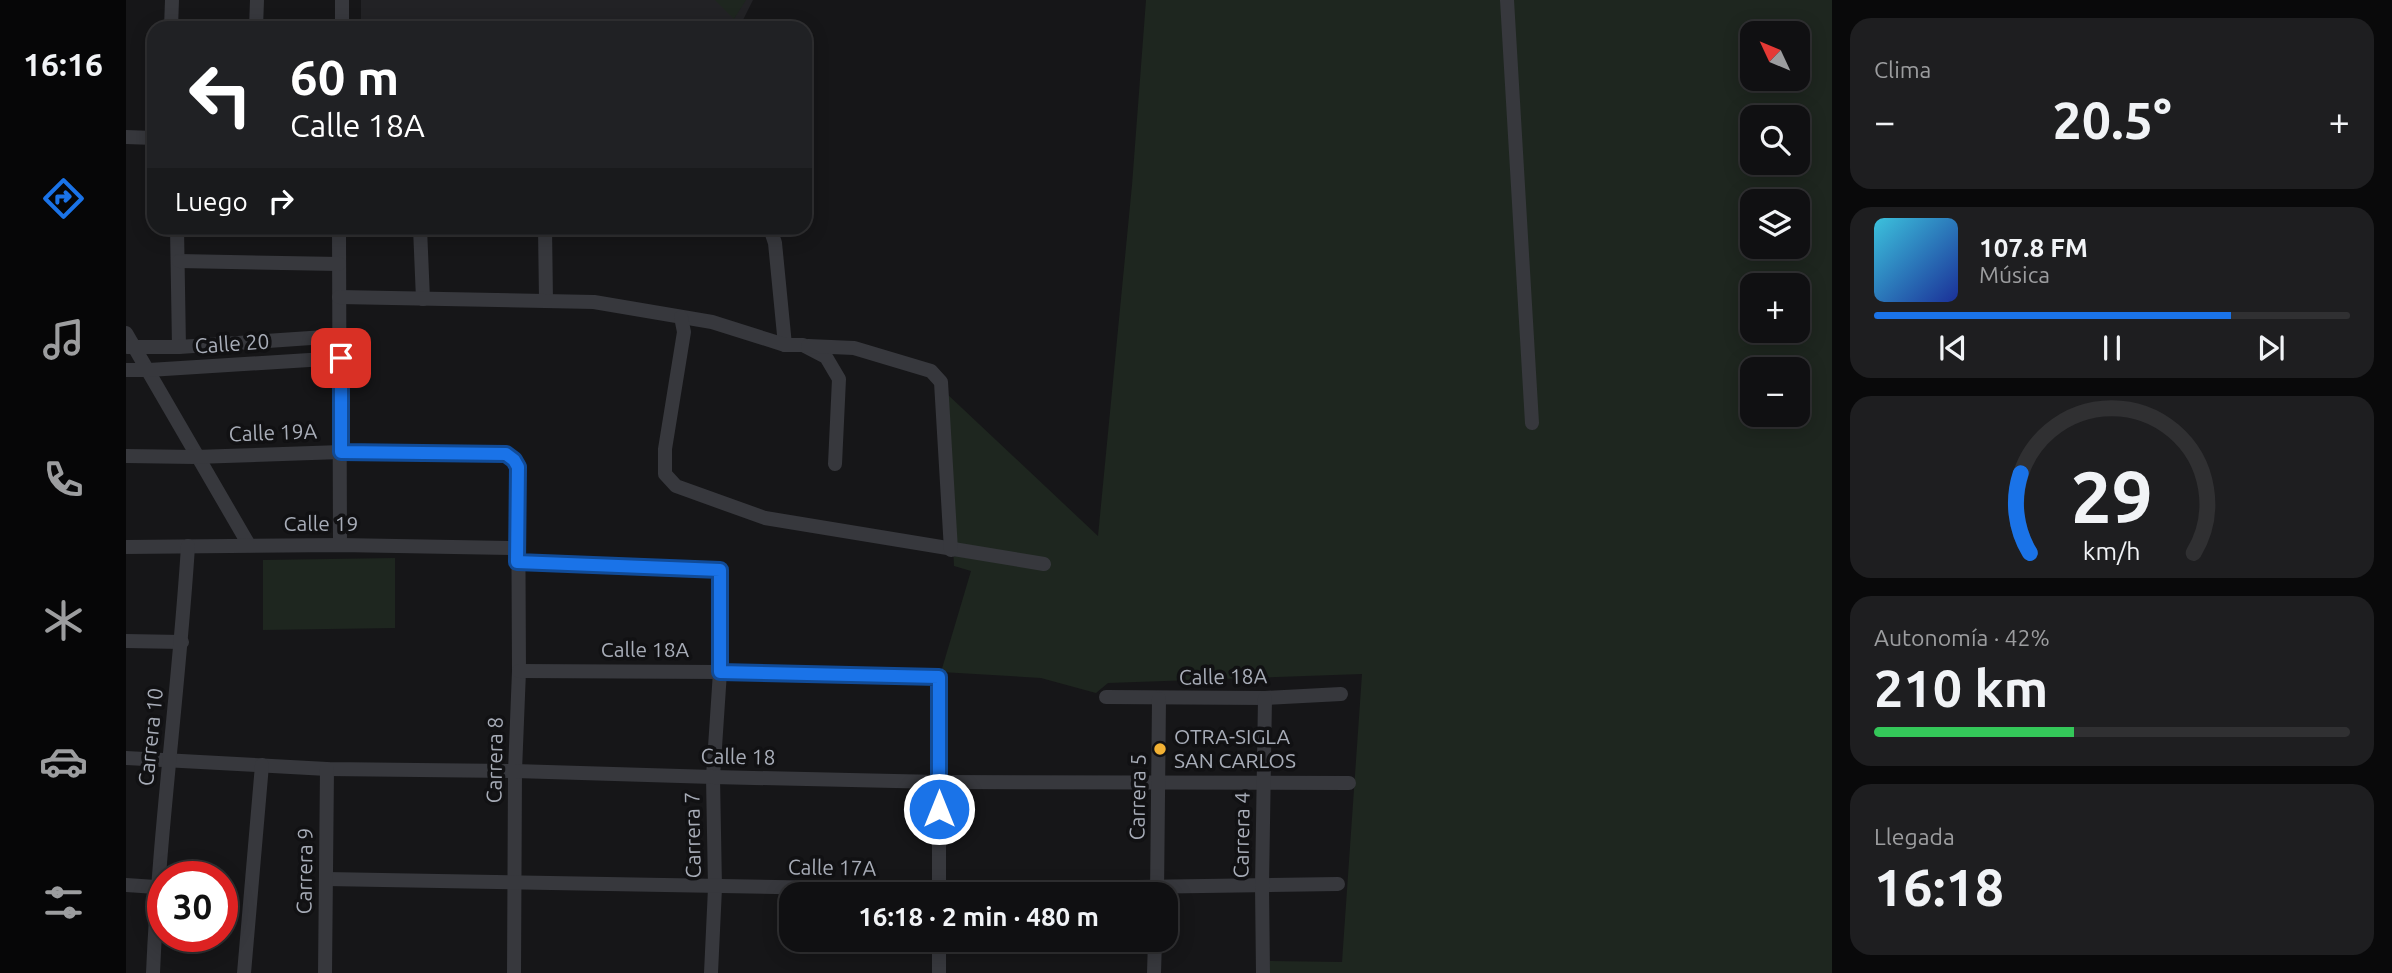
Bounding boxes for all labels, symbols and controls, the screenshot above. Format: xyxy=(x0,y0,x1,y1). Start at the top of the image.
north arrow xyxy=(1740,21,1810,91)
map controls xyxy=(1740,21,1810,427)
text: 16:16 xyxy=(23,46,103,82)
icon: left xyxy=(175,49,266,140)
text: 60 m xyxy=(290,49,399,104)
text: Clima xyxy=(1874,57,1931,82)
text: 20.5° xyxy=(2052,91,2172,149)
text: − xyxy=(1874,100,1895,142)
text: + xyxy=(2329,100,2350,142)
button: search xyxy=(1740,105,1810,175)
text: Calle 18A xyxy=(290,107,425,143)
icon: directions xyxy=(39,174,88,223)
icon: right xyxy=(262,182,300,220)
text: Luego xyxy=(175,187,248,216)
button: layers xyxy=(1740,189,1810,259)
text: 107.8 FM xyxy=(1979,233,2088,262)
text: Música xyxy=(1979,262,2050,287)
button: + xyxy=(1740,273,1810,343)
icon: music xyxy=(39,315,88,364)
street label: Calle 20 xyxy=(194,328,270,358)
pin xyxy=(311,328,371,388)
icon: previous xyxy=(1934,329,1972,367)
icon: pause xyxy=(2093,329,2131,367)
icon: next xyxy=(2252,329,2290,367)
icon: arrive xyxy=(322,339,360,377)
button: − xyxy=(1740,357,1810,427)
street label: Calle 19A xyxy=(228,418,318,446)
icon: phone xyxy=(39,455,88,504)
text: 29 xyxy=(2071,455,2153,537)
street label: Calle 19 xyxy=(284,511,358,535)
text: km/h xyxy=(2083,536,2141,564)
icon: climate xyxy=(39,596,88,645)
text: Autonomía · 42% xyxy=(1874,625,2050,650)
street label: Calle 18A xyxy=(601,637,690,661)
text: 210 km xyxy=(1874,659,2048,717)
street label: Calle 18A xyxy=(1179,663,1268,689)
street label: Carrera 10 xyxy=(133,687,167,787)
street label: Carrera 8 xyxy=(481,716,507,803)
place label: OTRA-SIGLA SAN CARLOS xyxy=(1174,724,1296,772)
icon: car xyxy=(39,737,88,786)
marker: OTRA-SIGLA SAN CARLOS xyxy=(1152,741,1168,757)
street label: Calle 18 xyxy=(700,743,776,769)
street label: Carrera 5 xyxy=(1124,753,1150,840)
position arrow xyxy=(902,772,976,846)
street label: Carrera 4 xyxy=(1228,791,1254,878)
street label: Carrera 7 xyxy=(679,792,705,879)
text: Llegada xyxy=(1874,824,1955,849)
street label: Carrera 9 xyxy=(291,827,317,914)
street label: Calle 17A xyxy=(788,854,877,880)
text: 16:18 xyxy=(1874,858,2004,916)
speed limit sign: 30 xyxy=(147,861,238,952)
icon: filters xyxy=(39,878,88,927)
text: 16:18 · 2 min · 480 m xyxy=(858,902,1099,931)

